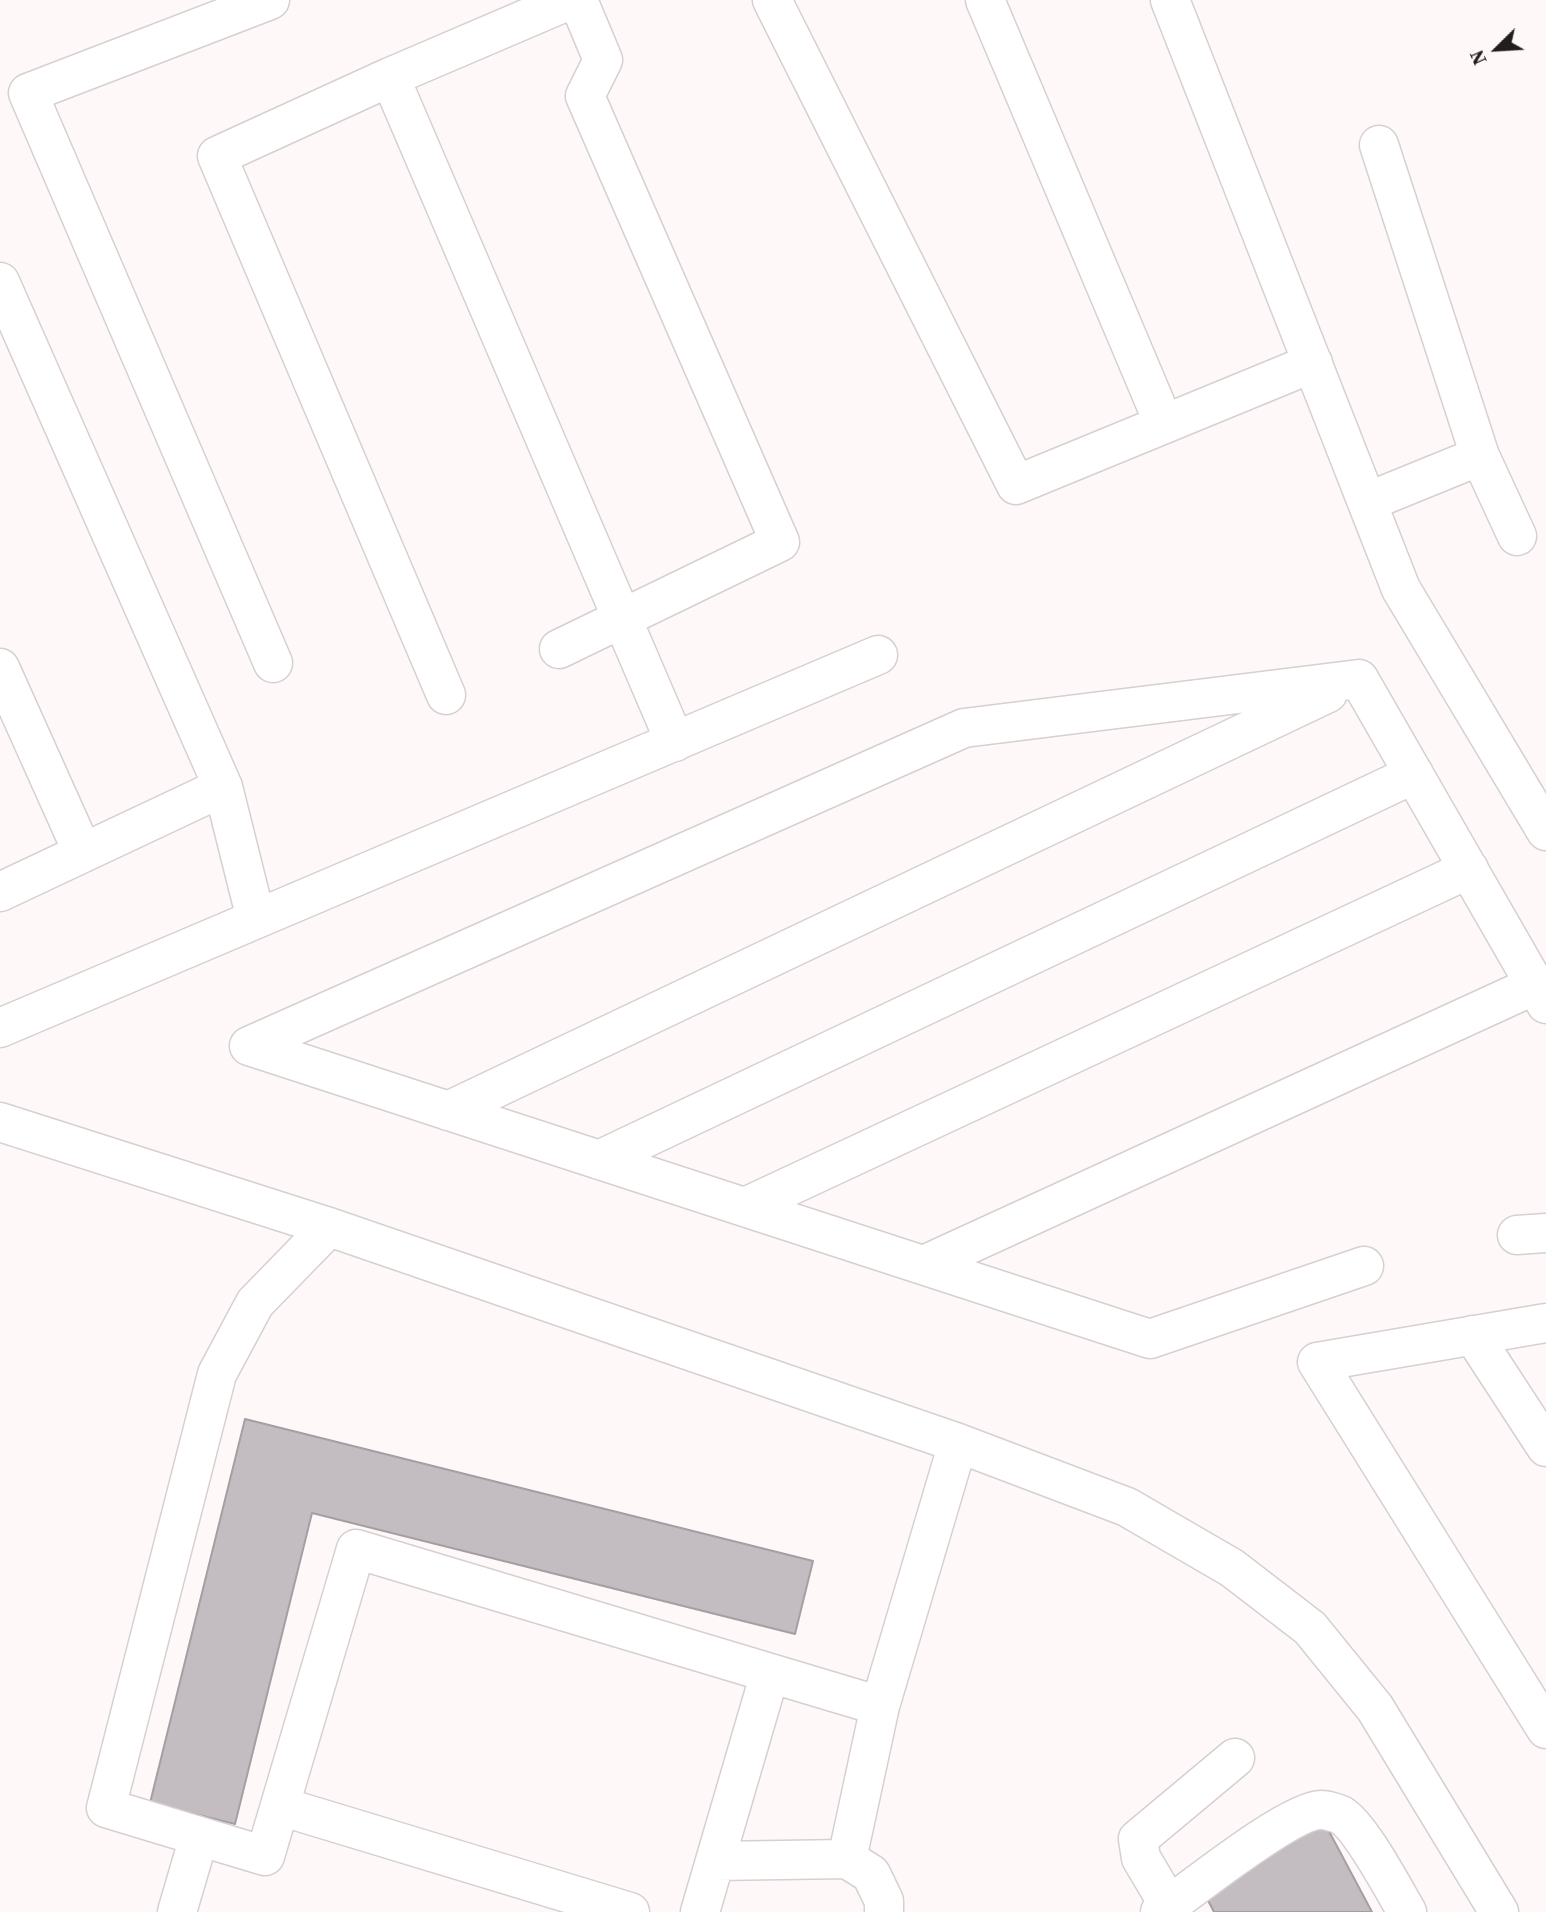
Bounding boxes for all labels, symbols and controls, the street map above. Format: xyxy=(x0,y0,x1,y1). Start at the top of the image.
north arrow xyxy=(1462,14,1532,84)
text: N xyxy=(1463,46,1493,69)

